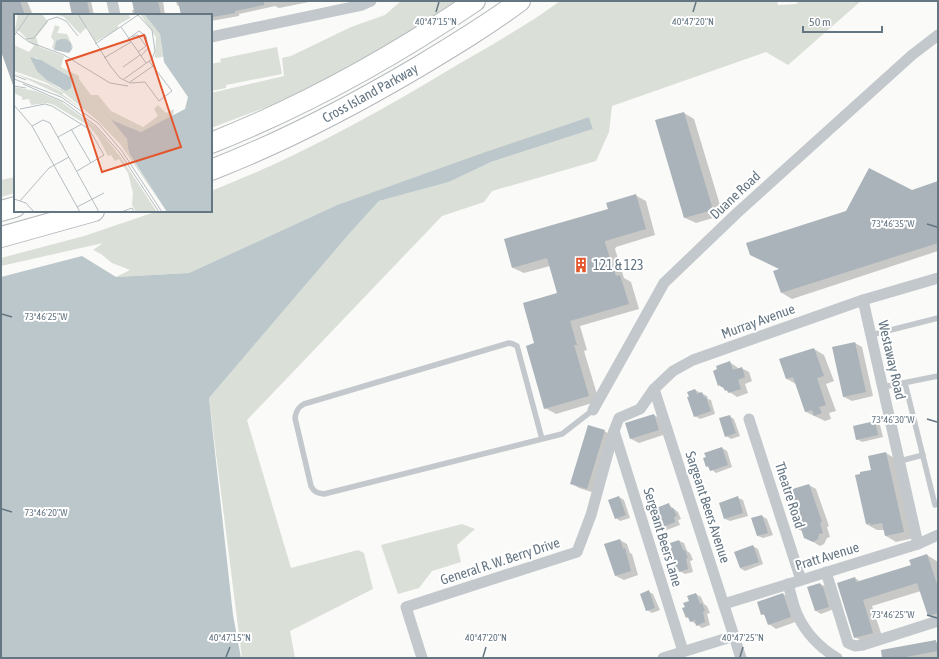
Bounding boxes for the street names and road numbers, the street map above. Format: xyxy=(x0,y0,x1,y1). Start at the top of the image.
street label: Cross Island Parkway xyxy=(319,60,421,126)
street label: Duane Road xyxy=(707,168,763,222)
street label: Murray Avenue xyxy=(719,300,797,342)
street label: Westaway Road xyxy=(875,319,909,401)
street label: Sargeant Beers Avenue xyxy=(682,449,734,565)
street label: Theatre Road xyxy=(772,460,808,530)
street label: Sergeant Beers Lane xyxy=(640,486,686,588)
street label: General R. W. Berry Drive xyxy=(438,534,562,588)
street label: Pratt Avenue xyxy=(793,539,861,573)

